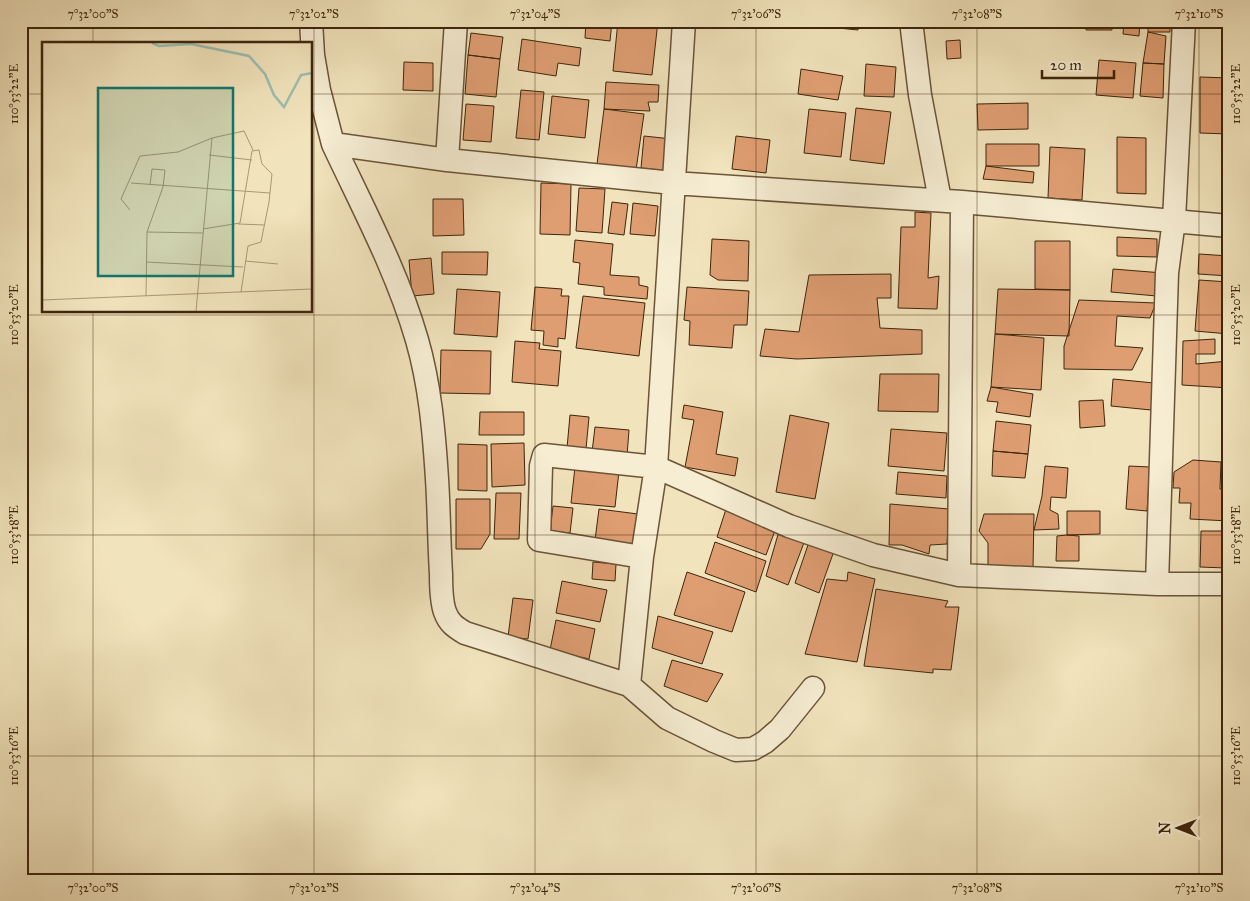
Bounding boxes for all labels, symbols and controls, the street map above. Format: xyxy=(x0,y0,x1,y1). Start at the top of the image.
text: 7°32'00"S xyxy=(68,7,119,21)
text: 7°32'02"S xyxy=(289,7,339,21)
text: 7°32'04"S xyxy=(510,7,560,21)
text: 7°32'06"S xyxy=(731,7,781,21)
text: 7°32'08"S xyxy=(952,7,1002,21)
text: 7°32'10"S xyxy=(1175,7,1223,21)
inset map xyxy=(42,42,312,312)
scale bar xyxy=(1042,48,1115,80)
text: 20 m xyxy=(1050,56,1082,74)
text: 110°53'22"E xyxy=(7,64,21,124)
text: 110°53'22"E xyxy=(1229,64,1243,124)
text: 110°53'20"E xyxy=(7,284,21,346)
text: 110°53'20"E xyxy=(1229,284,1243,346)
text: 110°53'18"E xyxy=(7,505,21,565)
text: 110°53'18"E xyxy=(1229,505,1243,565)
text: 110°53'16"E xyxy=(7,726,21,786)
text: 110°53'16"E xyxy=(1229,726,1243,786)
north arrow xyxy=(1152,804,1202,854)
text: N xyxy=(1157,822,1174,834)
text: 7°32'00"S xyxy=(68,881,119,895)
text: 7°32'02"S xyxy=(289,881,339,895)
text: 7°32'04"S xyxy=(510,881,560,895)
text: 7°32'06"S xyxy=(731,881,781,895)
text: 7°32'08"S xyxy=(952,881,1002,895)
text: 7°32'10"S xyxy=(1175,881,1223,895)

